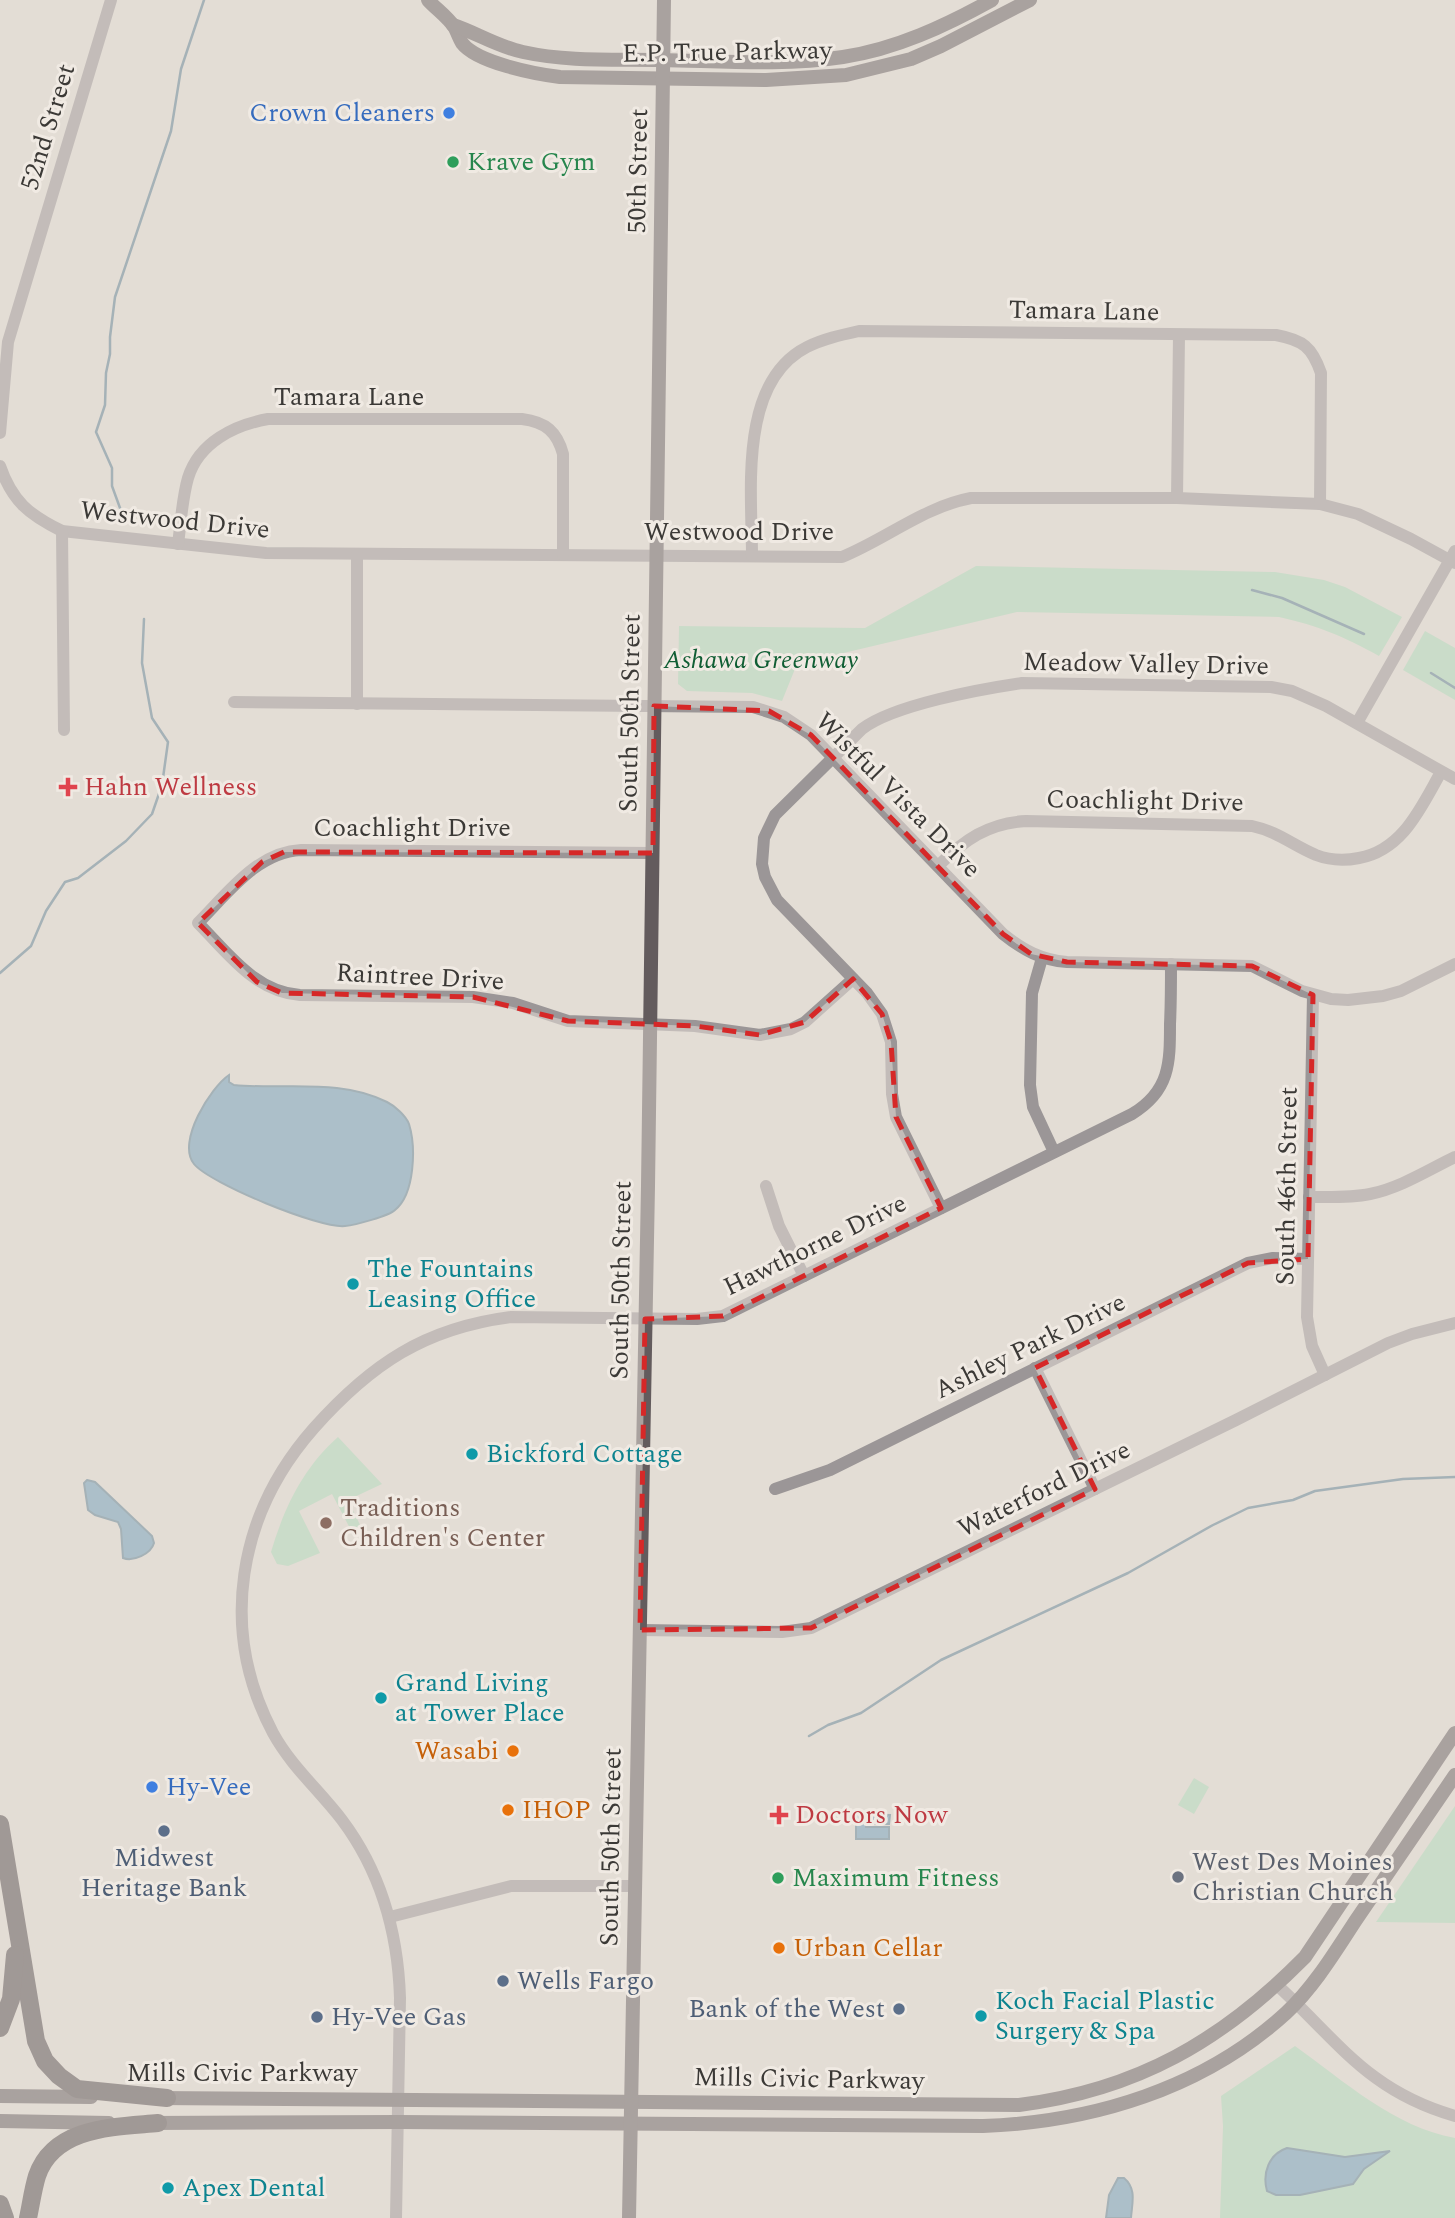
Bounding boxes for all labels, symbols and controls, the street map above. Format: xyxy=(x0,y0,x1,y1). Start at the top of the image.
street label: E.P. True Parkway xyxy=(622,30,834,74)
street label: 52nd Street xyxy=(10,59,86,195)
place label: Crown Cleaners xyxy=(249,93,435,133)
marker: Crown Cleaners xyxy=(441,105,457,121)
street label: 50th Street xyxy=(617,108,659,234)
place label: Krave Gym xyxy=(467,142,595,182)
marker: Krave Gym xyxy=(445,154,461,170)
street label: Tamara Lane xyxy=(1008,290,1160,332)
street label: Tamara Lane xyxy=(274,377,424,417)
street label: Westwood Drive xyxy=(78,490,272,550)
street label: Westwood Drive xyxy=(644,512,834,552)
street label: South 50th Street xyxy=(608,613,652,813)
park label: Ashawa Greenway xyxy=(663,640,859,680)
street label: Meadow Valley Drive xyxy=(1023,642,1269,686)
street label: Wistful Vista Drive xyxy=(806,703,990,887)
place label: Hahn Wellness xyxy=(84,767,257,807)
marker: Hahn Wellness xyxy=(58,777,78,797)
street label: Coachlight Drive xyxy=(1046,779,1244,823)
street label: Coachlight Drive xyxy=(313,808,511,848)
street label: Raintree Drive xyxy=(335,953,505,1001)
street label: South 46th Street xyxy=(1265,1086,1309,1286)
street label: South 50th Street xyxy=(599,1180,643,1380)
street label: Hawthorne Drive xyxy=(716,1183,914,1307)
place label: The Fountains Leasing Office xyxy=(367,1249,536,1319)
marker: The Fountains Leasing Office xyxy=(345,1276,361,1292)
street label: Ashley Park Drive xyxy=(927,1282,1133,1410)
street label: Waterford Drive xyxy=(951,1430,1137,1548)
place label: Bickford Cottage xyxy=(486,1434,683,1474)
marker: Bickford Cottage xyxy=(464,1446,480,1462)
place label: Traditions Children's Center xyxy=(340,1488,545,1558)
marker: Traditions Children's Center xyxy=(318,1515,334,1531)
place label: Grand Living at Tower Place xyxy=(395,1663,565,1733)
marker: Grand Living at Tower Place xyxy=(373,1690,389,1706)
place label: Wasabi xyxy=(415,1731,499,1771)
marker: Wasabi xyxy=(505,1743,521,1759)
street label: South 50th Street xyxy=(589,1747,633,1947)
place label: Hy-Vee xyxy=(166,1767,251,1807)
marker: Hy-Vee xyxy=(144,1779,160,1795)
place label: IHOP xyxy=(522,1790,591,1830)
place label: Doctors Now xyxy=(795,1795,949,1835)
marker: IHOP xyxy=(500,1802,516,1818)
marker: Doctors Now xyxy=(769,1805,789,1825)
marker: Midwest Heritage Bank xyxy=(156,1823,172,1839)
place label: Midwest Heritage Bank xyxy=(81,1838,247,1908)
place label: West Des Moines Christian Church xyxy=(1192,1842,1394,1912)
place label: Maximum Fitness xyxy=(792,1858,1000,1898)
marker: West Des Moines Christian Church xyxy=(1170,1869,1186,1885)
marker: Maximum Fitness xyxy=(770,1870,786,1886)
place label: Urban Cellar xyxy=(793,1928,943,1968)
marker: Urban Cellar xyxy=(771,1940,787,1956)
place label: Wells Fargo xyxy=(517,1961,654,2001)
marker: Wells Fargo xyxy=(495,1973,511,1989)
place label: Koch Facial Plastic Surgery & Spa xyxy=(995,1981,1215,2051)
place label: Bank of the West xyxy=(688,1989,885,2029)
place label: Hy-Vee Gas xyxy=(331,1997,467,2037)
marker: Bank of the West xyxy=(891,2001,907,2017)
marker: Koch Facial Plastic Surgery & Spa xyxy=(973,2008,989,2024)
marker: Hy-Vee Gas xyxy=(309,2009,325,2025)
street label: Mills Civic Parkway xyxy=(127,2053,359,2093)
street label: Mills Civic Parkway xyxy=(693,2057,926,2101)
place label: Apex Dental xyxy=(182,2168,325,2208)
marker: Apex Dental xyxy=(160,2180,176,2196)

